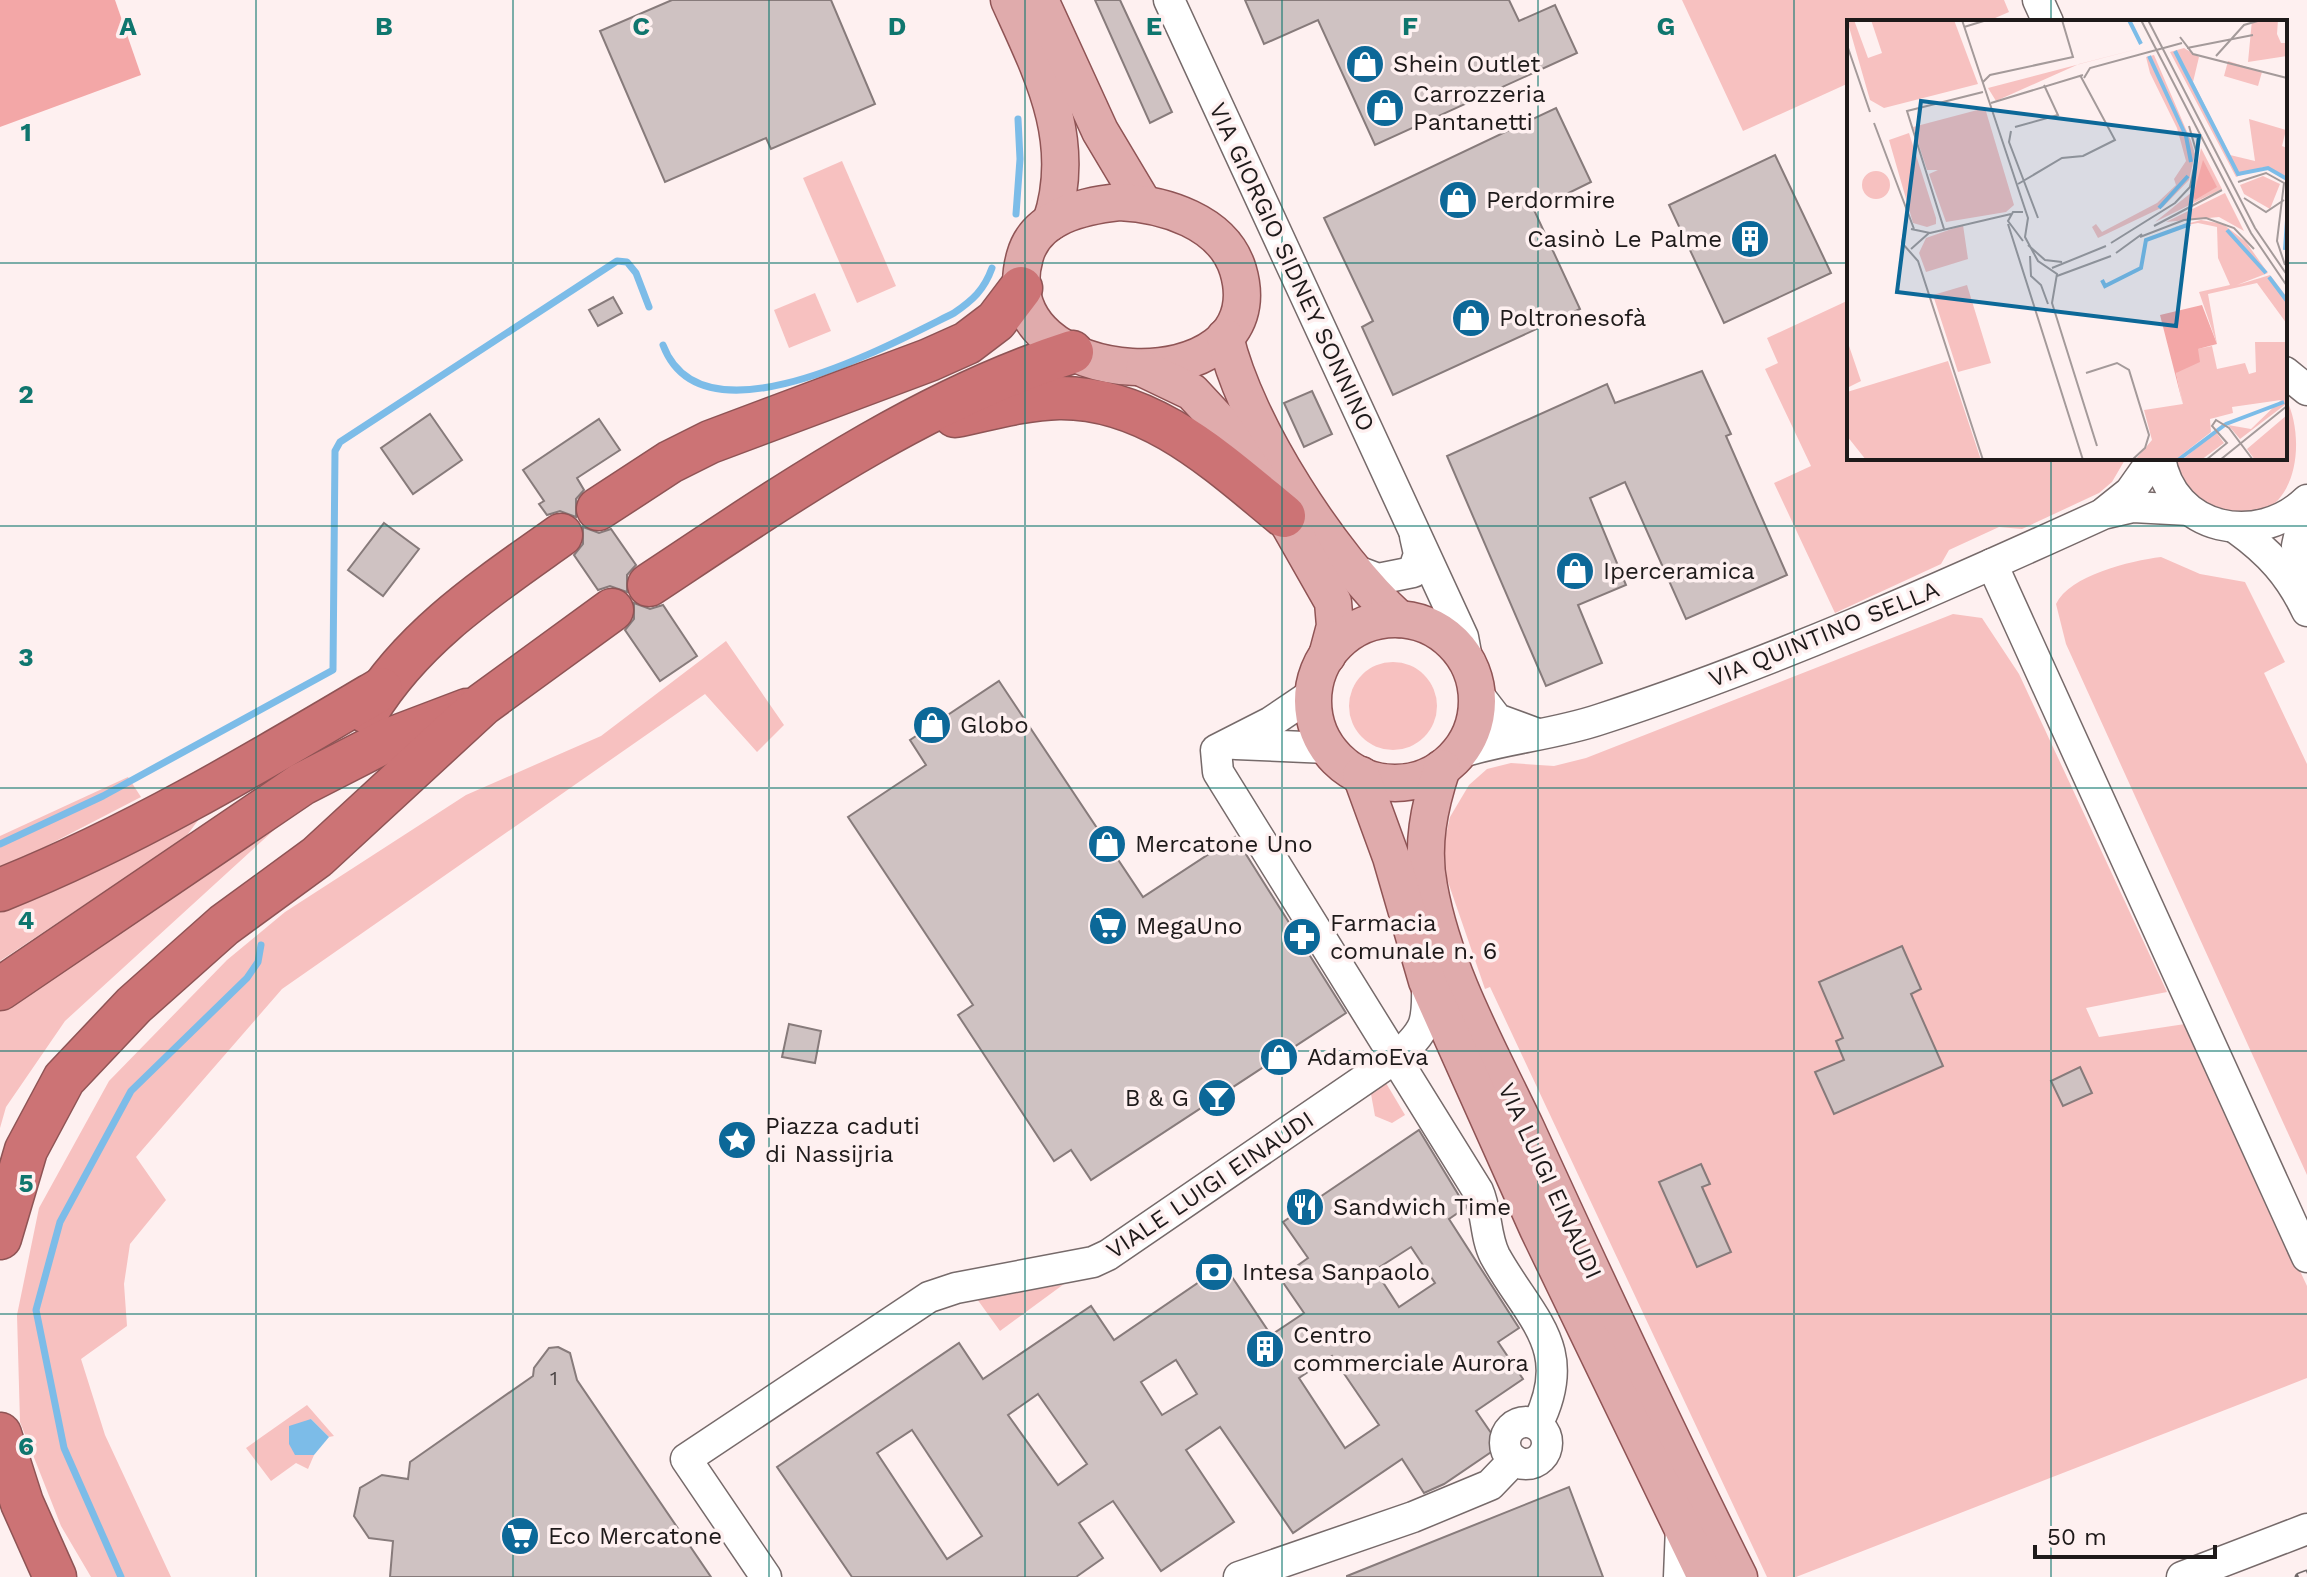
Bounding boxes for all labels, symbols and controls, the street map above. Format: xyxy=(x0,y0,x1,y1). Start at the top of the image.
text: A xyxy=(119,11,137,41)
text: B xyxy=(375,11,393,41)
text: C xyxy=(632,11,650,41)
text: D xyxy=(888,11,906,41)
text: E xyxy=(1146,11,1162,41)
text: F xyxy=(1402,11,1418,41)
text: G xyxy=(1657,11,1675,41)
inset map xyxy=(1847,20,2287,460)
shop icon: Shein Outlet xyxy=(1344,43,1386,85)
place label: Shein Outlet xyxy=(1393,50,1540,78)
place label: Carrozzeria Pantanetti xyxy=(1413,80,1546,136)
shop icon: Carrozzeria Pantanetti xyxy=(1364,87,1406,129)
street label: VIA GIORGIO SIDNEY SONNINO xyxy=(1203,98,1381,436)
text: 1 xyxy=(20,117,32,147)
shop icon: Perdormire xyxy=(1437,179,1479,221)
place label: Perdormire xyxy=(1486,186,1615,214)
building icon: Casinò Le Palme xyxy=(1729,218,1771,260)
place label: Casinò Le Palme xyxy=(1527,225,1722,253)
shop icon: Poltronesofà xyxy=(1450,297,1492,339)
place label: Poltronesofà xyxy=(1499,304,1646,332)
text: 2 xyxy=(18,379,34,409)
shop icon: Iperceramica xyxy=(1554,550,1596,592)
place label: Iperceramica xyxy=(1603,557,1755,585)
street label: VIA QUINTINO SELLA xyxy=(1705,575,1943,693)
text: 3 xyxy=(18,642,34,672)
shop icon: Globo xyxy=(911,704,953,746)
place label: Globo xyxy=(960,711,1029,739)
shop icon: Mercatone Uno xyxy=(1086,823,1128,865)
place label: Mercatone Uno xyxy=(1135,830,1313,858)
text: 4 xyxy=(18,905,35,935)
supermarket icon: MegaUno xyxy=(1087,905,1129,947)
place label: Farmacia comunale n. 6 xyxy=(1330,909,1497,965)
place label: MegaUno xyxy=(1136,912,1242,940)
pharmacy icon: Farmacia comunale n. 6 xyxy=(1281,916,1323,958)
shop icon: AdamoEva xyxy=(1258,1036,1300,1078)
place label: AdamoEva xyxy=(1307,1043,1429,1071)
bar icon: B & G xyxy=(1196,1077,1238,1119)
street label: VIA LUIGI EINAUDI xyxy=(1492,1078,1608,1284)
place label: B & G xyxy=(1125,1084,1189,1112)
street label: VIALE LUIGI EINAUDI xyxy=(1101,1105,1319,1265)
place label: Piazza caduti di Nassijria xyxy=(765,1112,920,1168)
place icon: Piazza caduti di Nassijria xyxy=(716,1119,758,1161)
text: 5 xyxy=(18,1168,34,1198)
restaurant icon: Sandwich Time xyxy=(1284,1186,1326,1228)
place label: Sandwich Time xyxy=(1333,1193,1511,1221)
bank icon: Intesa Sanpaolo xyxy=(1193,1251,1235,1293)
place label: Intesa Sanpaolo xyxy=(1242,1258,1430,1286)
place label: Centro commerciale Aurora xyxy=(1293,1321,1529,1377)
building icon: Centro commerciale Aurora xyxy=(1244,1328,1286,1370)
house number: 1 xyxy=(550,1366,558,1390)
text: 6 xyxy=(18,1431,34,1461)
scale bar xyxy=(2035,1509,2215,1559)
supermarket icon: Eco Mercatone xyxy=(499,1515,541,1557)
place label: Eco Mercatone xyxy=(548,1522,722,1550)
text: 50 m xyxy=(2047,1523,2107,1551)

